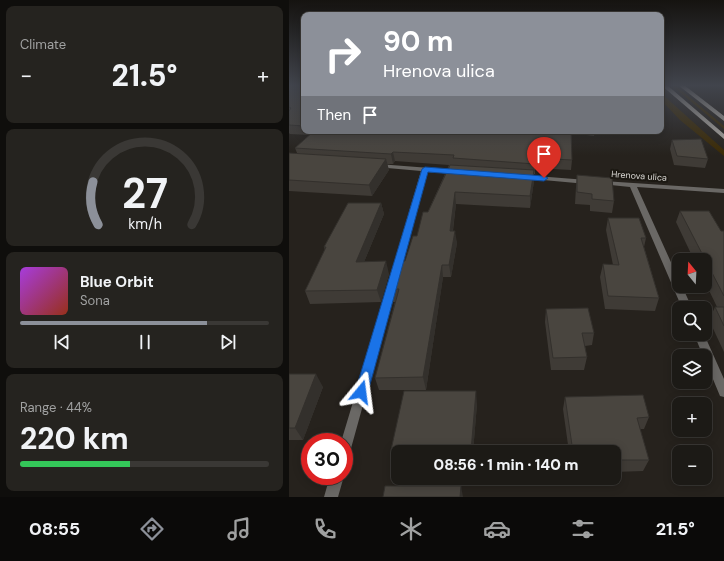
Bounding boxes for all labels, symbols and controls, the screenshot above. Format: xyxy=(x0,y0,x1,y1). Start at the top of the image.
text: 90 m xyxy=(383,23,453,60)
icon: right xyxy=(317,28,369,80)
text: Climate xyxy=(20,36,66,53)
text: 21.5° xyxy=(112,56,177,95)
text: Hrenova ulica xyxy=(383,59,495,83)
text: − xyxy=(20,61,32,90)
text: + xyxy=(257,61,269,90)
icon: arrive xyxy=(359,104,381,126)
text: Then xyxy=(317,105,351,125)
pin xyxy=(527,137,561,178)
icon: arrive xyxy=(533,143,555,165)
text: 27 xyxy=(121,167,168,221)
street label: Hrenova ulica xyxy=(611,168,667,184)
text: km/h xyxy=(128,215,161,233)
north arrow xyxy=(672,253,712,293)
map controls xyxy=(672,253,712,485)
text: Blue Orbit xyxy=(80,272,154,292)
text: Sona xyxy=(80,292,110,309)
button: search xyxy=(672,301,712,341)
icon: previous xyxy=(51,331,73,353)
icon: pause xyxy=(134,331,156,353)
icon: next xyxy=(217,331,239,353)
button: layers xyxy=(672,349,712,389)
position arrow xyxy=(340,371,382,413)
button: + xyxy=(672,397,712,437)
text: Range · 44% xyxy=(20,399,92,416)
text: 220 km xyxy=(20,419,129,458)
speed limit sign: 30 xyxy=(301,433,353,485)
button: − xyxy=(672,445,712,485)
text: 08:56 · 1 min · 140 m xyxy=(434,455,578,475)
icon: directions xyxy=(138,515,166,543)
icon: music xyxy=(225,515,253,543)
icon: phone xyxy=(311,515,339,543)
icon: climate xyxy=(397,515,425,543)
icon: car xyxy=(483,515,511,543)
icon: filters xyxy=(569,515,597,543)
text: 08:55 xyxy=(29,517,80,541)
text: 21.5° xyxy=(656,517,695,541)

